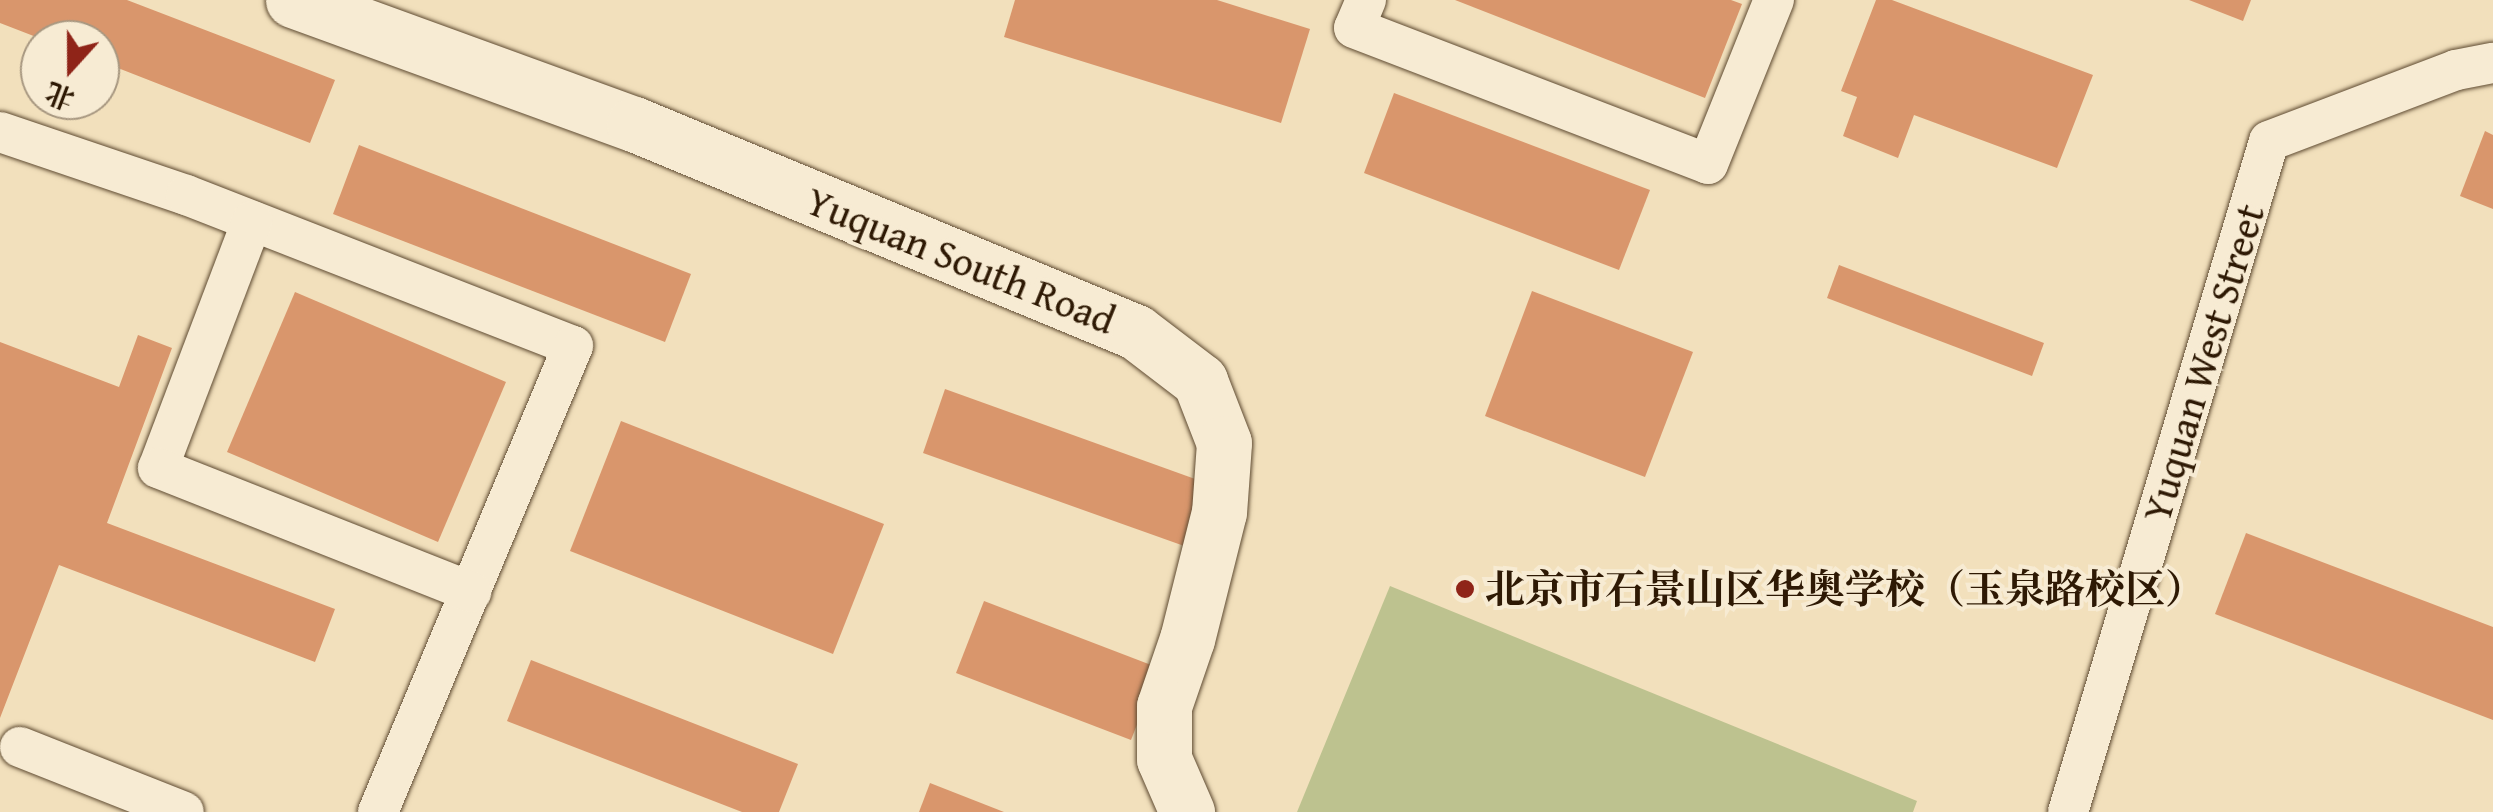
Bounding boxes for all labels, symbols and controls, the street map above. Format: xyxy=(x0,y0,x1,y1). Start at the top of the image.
north arrow xyxy=(20,20,120,120)
text: 北 xyxy=(39,72,80,121)
street label: Yuquan South Road xyxy=(799,176,1123,344)
street label: Yuquan West Street xyxy=(2132,198,2274,528)
place label: 北京市石景山区华奥学校（玉泉路校区） xyxy=(1485,565,2205,613)
marker: 北京市石景山区华奥学校（玉泉路校区） xyxy=(1454,578,1476,600)

